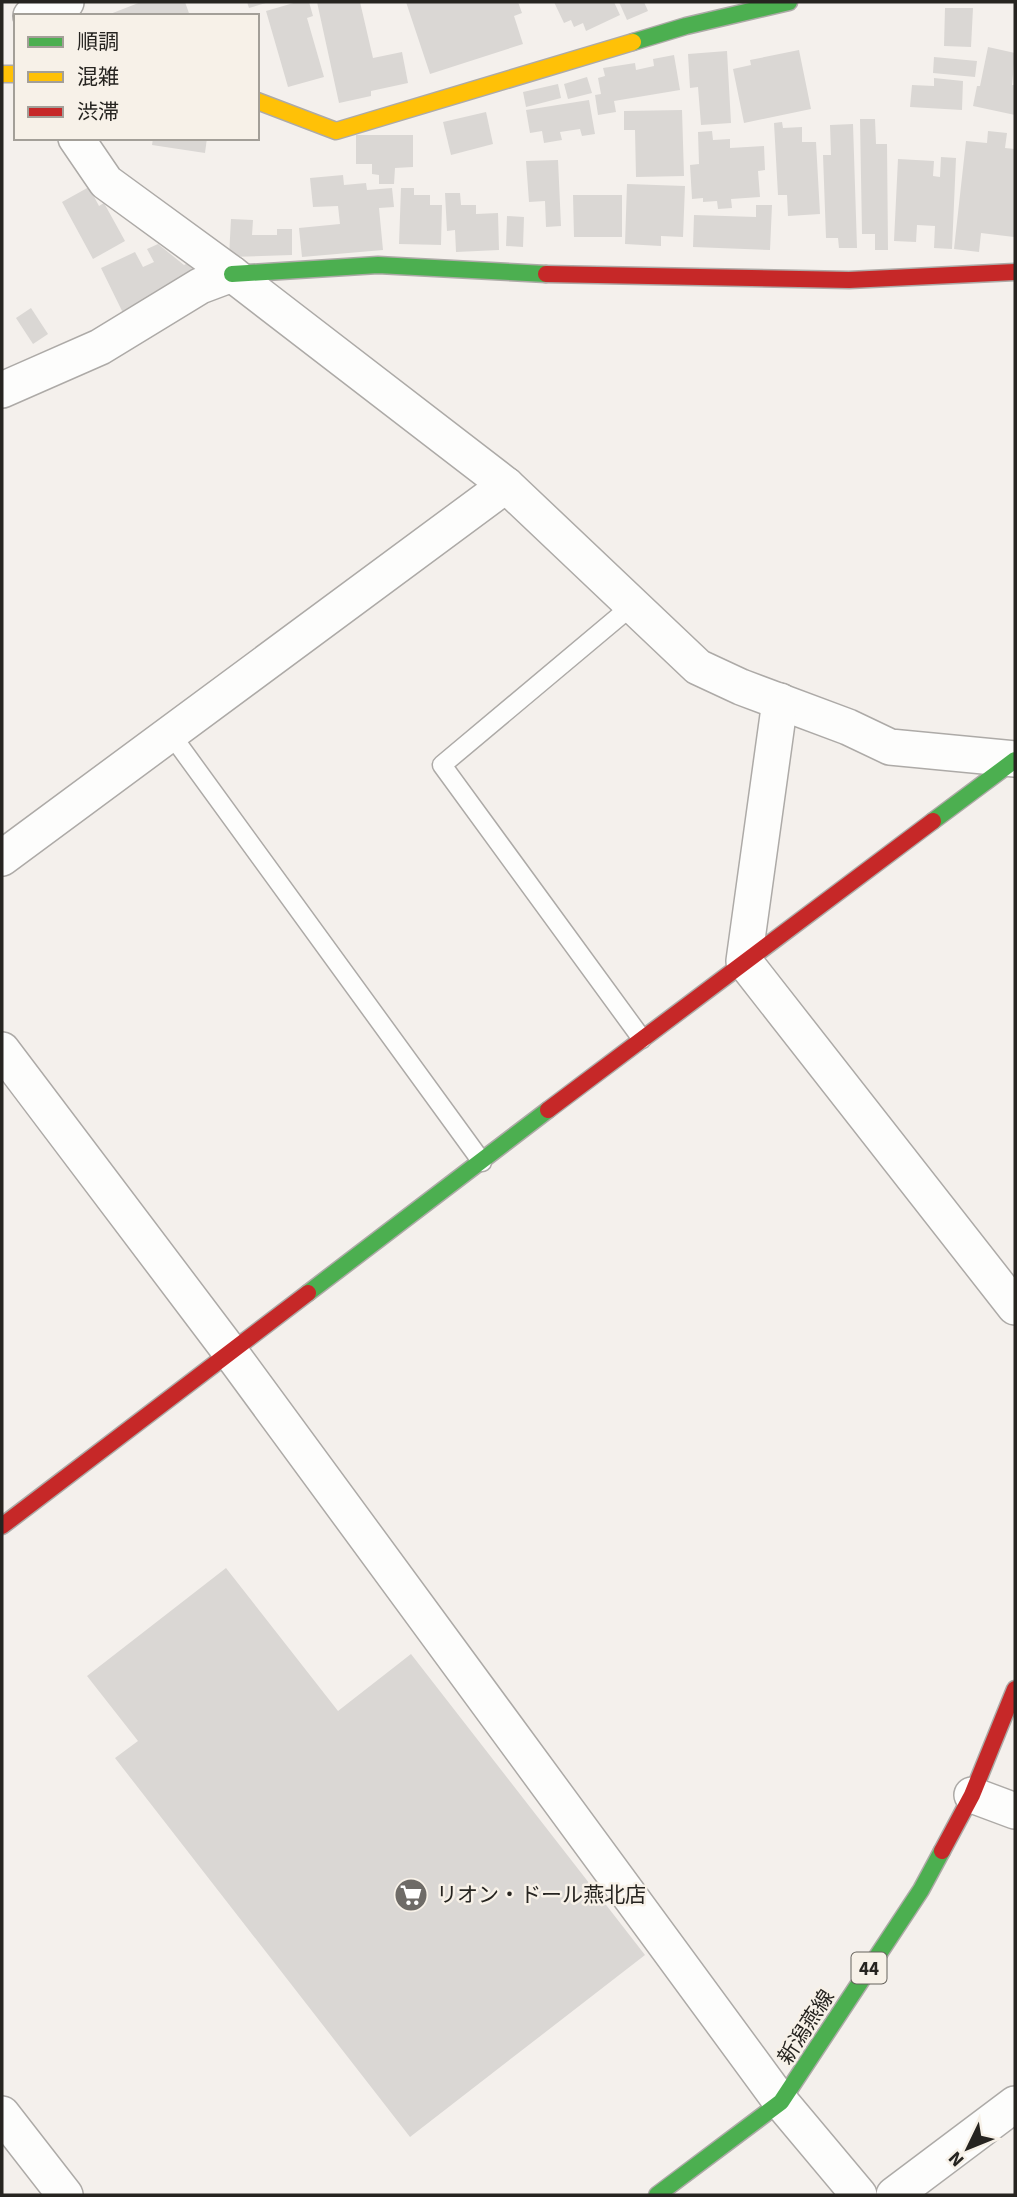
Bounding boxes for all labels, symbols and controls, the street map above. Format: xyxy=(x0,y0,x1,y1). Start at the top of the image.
legend xyxy=(14,14,259,140)
text: 順調 xyxy=(77,27,119,57)
text: 混雑 xyxy=(77,62,119,92)
text: 渋滞 xyxy=(77,97,119,127)
supermarket icon: リオン・ドール燕北店 xyxy=(392,1876,430,1914)
place label: リオン・ドール燕北店 xyxy=(436,1880,646,1910)
road number: 44 xyxy=(852,1952,886,1984)
street label: 新潟燕線 xyxy=(771,1984,841,2070)
north arrow xyxy=(933,2113,1003,2183)
text: N xyxy=(942,2145,971,2172)

